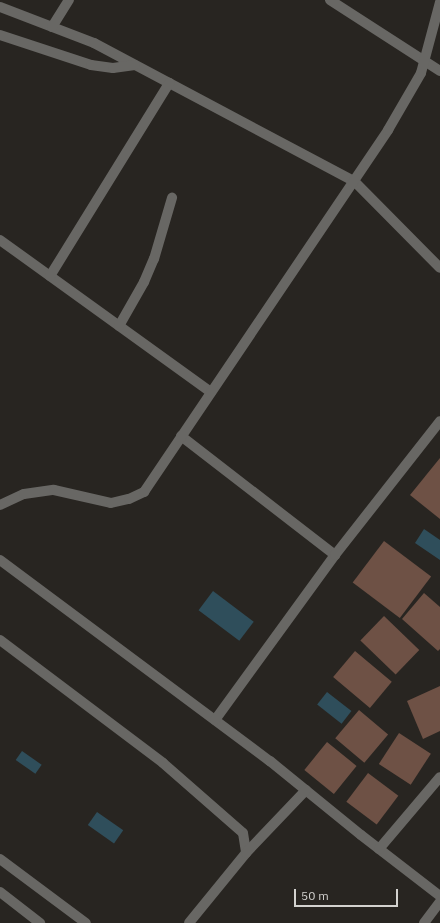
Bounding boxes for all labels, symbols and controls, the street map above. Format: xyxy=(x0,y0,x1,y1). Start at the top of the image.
scale bar xyxy=(296,881,400,907)
text: 50 m xyxy=(301,888,329,903)

